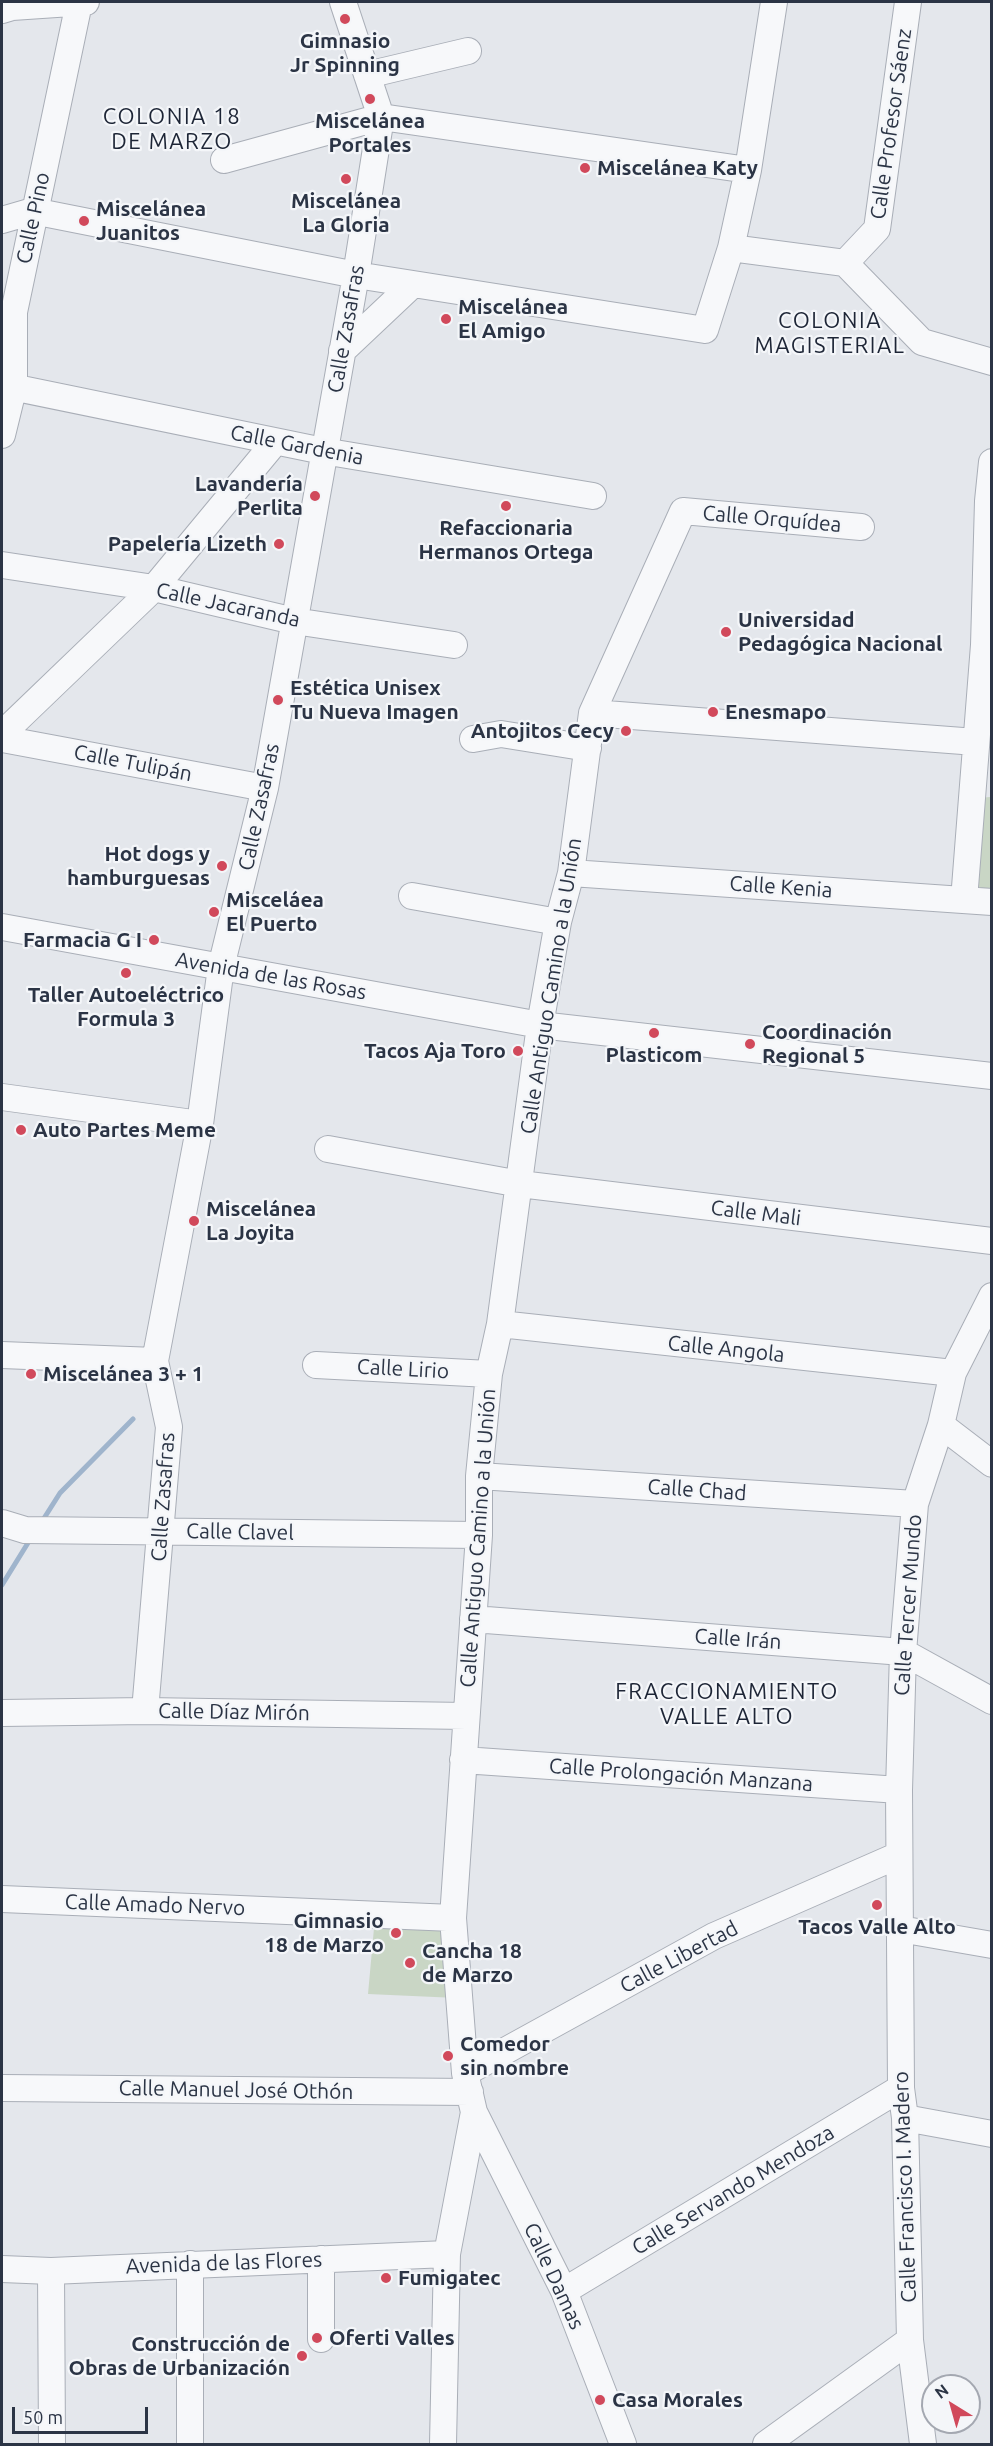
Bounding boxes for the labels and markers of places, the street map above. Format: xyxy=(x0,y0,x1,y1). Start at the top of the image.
marker: Gimnasio Jr Spinning xyxy=(338,12,352,26)
place label: Gimnasio Jr Spinning xyxy=(290,28,400,78)
marker: Miscelánea Portales xyxy=(363,92,377,106)
place label: Miscelánea Portales xyxy=(315,108,425,158)
place label: Miscelánea Katy xyxy=(597,155,758,181)
marker: Miscelánea Katy xyxy=(578,161,592,175)
marker: Miscelánea La Gloria xyxy=(339,172,353,186)
place label: Miscelánea La Gloria xyxy=(291,188,401,238)
place label: Miscelánea Juanitos xyxy=(96,196,206,246)
marker: Miscelánea Juanitos xyxy=(77,214,91,228)
place label: Miscelánea El Amigo xyxy=(458,294,568,344)
marker: Miscelánea El Amigo xyxy=(439,312,453,326)
place label: Lavandería Perlita xyxy=(195,471,303,521)
marker: Lavandería Perlita xyxy=(308,489,322,503)
marker: Refaccionaria Hermanos Ortega xyxy=(499,499,513,513)
place label: Refaccionaria Hermanos Ortega xyxy=(418,515,594,565)
place label: Papelería Lizeth xyxy=(108,531,267,557)
marker: Papelería Lizeth xyxy=(272,537,286,551)
place label: Universidad Pedagógica Nacional xyxy=(738,607,942,657)
marker: Universidad Pedagógica Nacional xyxy=(719,625,733,639)
place label: Estética Unisex Tu Nueva Imagen xyxy=(290,675,459,725)
marker: Estética Unisex Tu Nueva Imagen xyxy=(271,693,285,707)
place label: Enesmapo xyxy=(725,699,827,725)
marker: Enesmapo xyxy=(706,705,720,719)
place label: Antojitos Cecy xyxy=(471,718,614,744)
marker: Antojitos Cecy xyxy=(619,724,633,738)
place label: Hot dogs y hamburguesas xyxy=(67,841,210,891)
marker: Hot dogs y hamburguesas xyxy=(215,859,229,873)
place label: Misceláea El Puerto xyxy=(226,887,324,937)
marker: Misceláea El Puerto xyxy=(207,905,221,919)
place label: Farmacia G I xyxy=(23,927,142,953)
marker: Farmacia G I xyxy=(147,933,161,947)
marker: Taller Autoeléctrico Formula 3 xyxy=(119,966,133,980)
place label: Taller Autoeléctrico Formula 3 xyxy=(28,982,224,1032)
place label: Coordinación Regional 5 xyxy=(762,1019,892,1069)
marker: Plasticom xyxy=(647,1026,661,1040)
marker: Coordinación Regional 5 xyxy=(743,1037,757,1051)
place label: Tacos Aja Toro xyxy=(364,1038,506,1064)
place label: Plasticom xyxy=(606,1042,702,1068)
marker: Tacos Aja Toro xyxy=(511,1044,525,1058)
place label: Auto Partes Meme xyxy=(33,1117,216,1143)
marker: Auto Partes Meme xyxy=(14,1123,28,1137)
place label: Miscelánea La Joyita xyxy=(206,1196,316,1246)
marker: Miscelánea La Joyita xyxy=(187,1214,201,1228)
place label: Miscelánea 3 + 1 xyxy=(43,1361,204,1387)
marker: Miscelánea 3 + 1 xyxy=(24,1367,38,1381)
marker: Tacos Valle Alto xyxy=(870,1898,884,1912)
place label: Gimnasio 18 de Marzo xyxy=(264,1908,384,1958)
place label: Tacos Valle Alto xyxy=(798,1914,956,1940)
marker: Gimnasio 18 de Marzo xyxy=(389,1926,403,1940)
place label: Cancha 18 de Marzo xyxy=(422,1938,522,1988)
marker: Cancha 18 de Marzo xyxy=(403,1956,417,1970)
place label: Comedor sin nombre xyxy=(460,2031,569,2081)
marker: Comedor sin nombre xyxy=(441,2049,455,2063)
place label: Fumigatec xyxy=(398,2265,501,2291)
marker: Fumigatec xyxy=(379,2271,393,2285)
place label: Oferti Valles xyxy=(329,2325,455,2351)
place label: Construcción de Obras de Urbanización xyxy=(69,2331,290,2381)
marker: Oferti Valles xyxy=(310,2331,324,2345)
marker: Construcción de Obras de Urbanización xyxy=(295,2349,309,2363)
place label: Casa Morales xyxy=(612,2387,743,2413)
marker: Casa Morales xyxy=(593,2393,607,2407)

